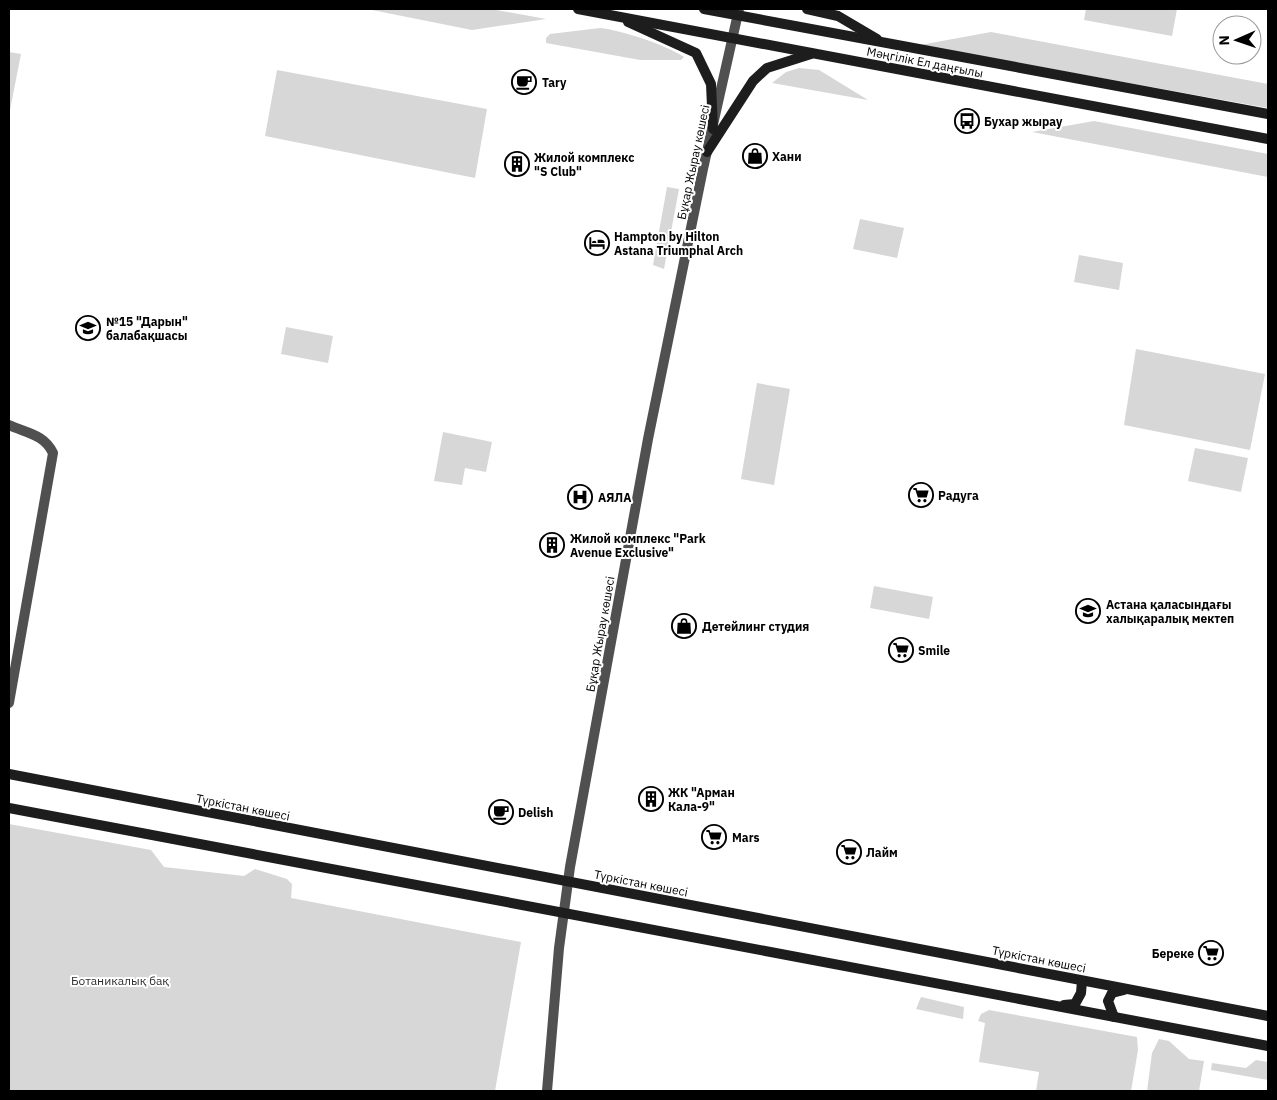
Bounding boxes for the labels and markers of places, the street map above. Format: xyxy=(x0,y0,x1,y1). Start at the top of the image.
cafe icon: Tary xyxy=(511,69,537,95)
place label: Tary xyxy=(542,75,567,90)
bus stop icon: Бухар жырау xyxy=(954,108,980,134)
place label: Бухар жырау xyxy=(984,114,1063,129)
shop icon: Хани xyxy=(742,143,768,169)
place label: Хани xyxy=(772,149,802,164)
place label: Жилой комплекс "S Club" xyxy=(534,150,635,179)
building icon: Жилой комплекс "S Club" xyxy=(504,151,530,177)
place label: Hampton by Hilton Astana Triumphal Arch xyxy=(614,229,743,258)
hotel icon: Hampton by Hilton Astana Triumphal Arch xyxy=(584,230,610,256)
place label: №15 "Дарын" балабақшасы xyxy=(106,314,188,343)
school or university icon: №15 "Дарын" балабақшасы xyxy=(75,315,101,341)
supermarket icon: Радуга xyxy=(908,482,934,508)
hospital icon: АЯЛА xyxy=(567,484,593,510)
place label: Радуга xyxy=(938,488,979,503)
place label: АЯЛА xyxy=(598,490,631,505)
place label: Жилой комплекс "Park Avenue Exclusive" xyxy=(570,531,706,560)
building icon: Жилой комплекс "Park Avenue Exclusive" xyxy=(539,532,565,558)
place label: Астана қаласындағы халықаралық мектеп xyxy=(1106,597,1234,626)
school or university icon: Астана қаласындағы халықаралық мектеп xyxy=(1075,598,1101,624)
shop icon: Детейлинг студия xyxy=(671,613,697,639)
place label: Детейлинг студия xyxy=(702,619,809,634)
supermarket icon: Smile xyxy=(888,637,914,663)
place label: Smile xyxy=(918,643,950,658)
place label: ЖК "Арман Кала-9" xyxy=(668,785,735,814)
building icon: ЖК "Арман Кала-9" xyxy=(638,786,664,812)
cafe icon: Delish xyxy=(488,799,514,825)
place label: Delish xyxy=(518,805,553,820)
supermarket icon: Mars xyxy=(701,824,727,850)
place label: Mars xyxy=(732,830,760,845)
supermarket icon: Лайм xyxy=(836,839,862,865)
place label: Лайм xyxy=(866,845,898,860)
supermarket icon: Береке xyxy=(1198,940,1224,966)
place label: Береке xyxy=(1152,946,1194,961)

